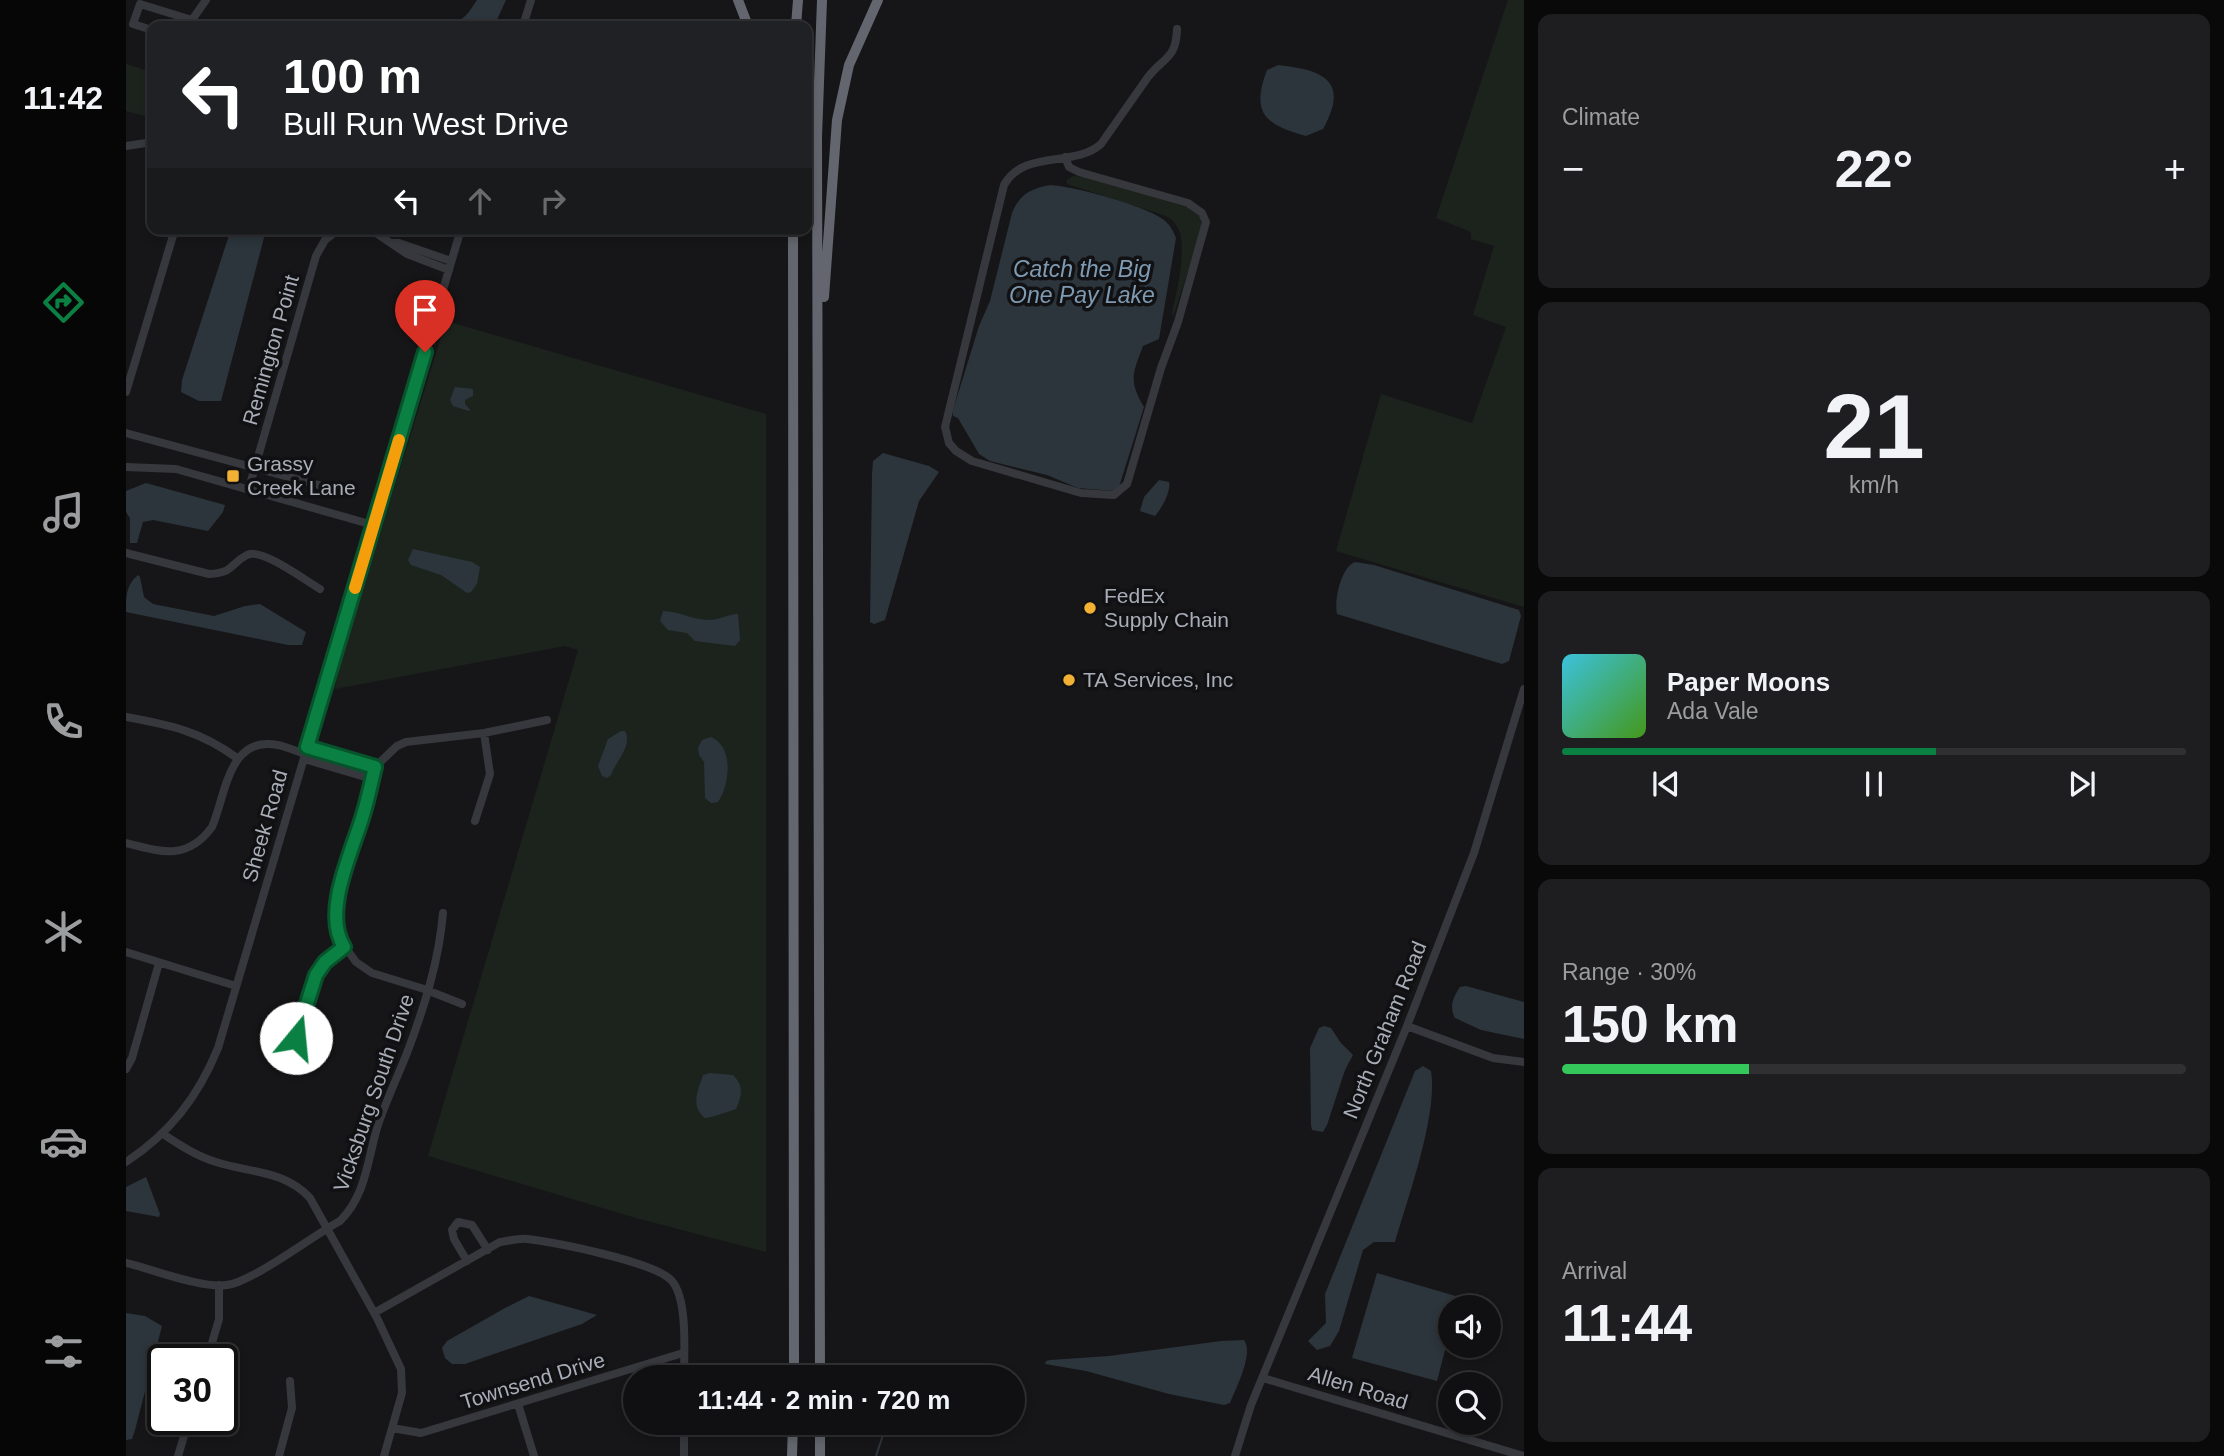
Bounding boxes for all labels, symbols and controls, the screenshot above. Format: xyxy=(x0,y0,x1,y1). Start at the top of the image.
icon: left xyxy=(168,49,259,140)
text: 100 m xyxy=(283,49,422,103)
text: 11:42 xyxy=(23,80,103,116)
text: Climate xyxy=(1562,104,1640,130)
text: Bull Run West Drive xyxy=(283,106,569,142)
text: 22° xyxy=(1835,140,1913,198)
text: − xyxy=(1562,148,1584,190)
text: + xyxy=(2164,148,2186,190)
icon: left xyxy=(388,182,426,220)
icon: ahead xyxy=(461,182,499,220)
icon: right xyxy=(534,182,572,220)
water label: Catch the Big One Pay Lake xyxy=(1009,256,1155,308)
street label: Remington Point xyxy=(238,272,303,428)
icon: directions xyxy=(39,278,88,327)
pin xyxy=(395,280,455,352)
icon: arrive xyxy=(406,291,444,329)
text: 21 xyxy=(1823,376,1925,477)
place label: Grassy Creek Lane xyxy=(247,452,356,499)
marker: Grassy Creek Lane xyxy=(225,468,241,484)
text: km/h xyxy=(1849,472,1899,498)
icon: music xyxy=(39,488,88,537)
place label: FedEx Supply Chain xyxy=(1104,584,1229,631)
marker: FedEx Supply Chain xyxy=(1082,600,1098,616)
text: Paper Moons xyxy=(1667,667,1830,697)
place label: TA Services, Inc xyxy=(1083,668,1233,691)
marker: TA Services, Inc xyxy=(1061,672,1077,688)
icon: phone xyxy=(39,697,88,746)
text: Ada Vale xyxy=(1667,698,1759,724)
icon: previous xyxy=(1647,765,1685,803)
icon: pause xyxy=(1855,765,1893,803)
icon: next xyxy=(2063,765,2101,803)
street label: Sheek Road xyxy=(238,767,292,885)
icon: climate xyxy=(39,907,88,956)
street label: North Graham Road xyxy=(1338,938,1431,1122)
text: Range · 30% xyxy=(1562,959,1696,985)
street label: Vicksburg South Drive xyxy=(329,991,418,1195)
text: 150 km xyxy=(1562,995,1738,1053)
position arrow xyxy=(259,1001,333,1075)
icon: car xyxy=(39,1117,88,1166)
text: Arrival xyxy=(1562,1258,1627,1284)
text: 11:44 xyxy=(1562,1294,1692,1352)
map controls xyxy=(1438,1295,1501,1435)
button: sound xyxy=(1438,1295,1501,1358)
icon: filters xyxy=(39,1327,88,1376)
speed limit sign: 30 xyxy=(147,1344,238,1435)
street label: Townsend Drive xyxy=(458,1348,608,1413)
street label: Allen Road xyxy=(1306,1362,1411,1414)
button: search xyxy=(1438,1372,1501,1435)
text: 11:44 · 2 min · 720 m xyxy=(698,1385,950,1415)

